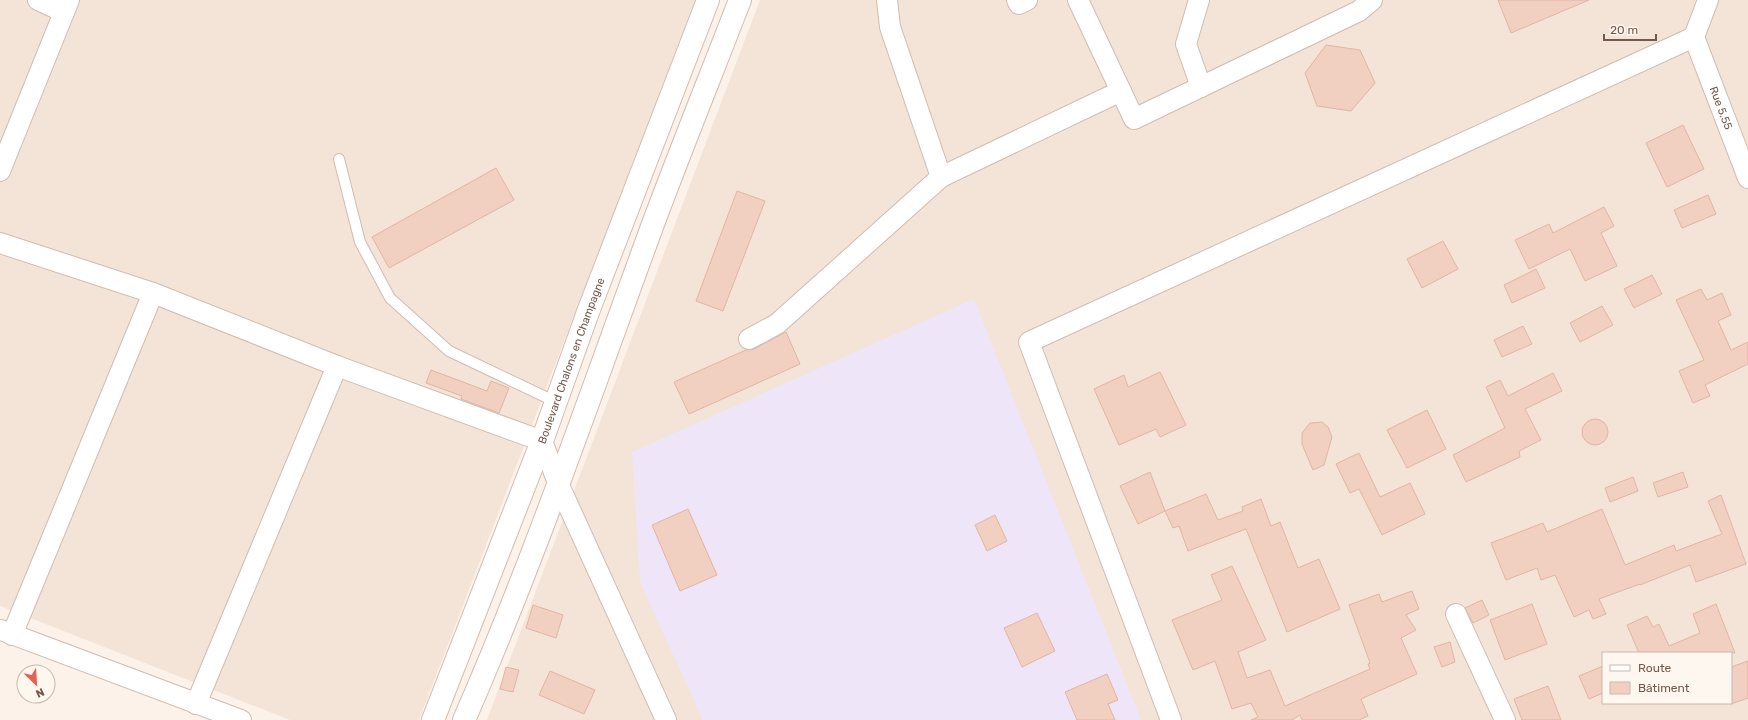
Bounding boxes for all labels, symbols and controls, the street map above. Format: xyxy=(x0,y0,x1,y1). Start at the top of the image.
scale bar xyxy=(1604,16,1656,42)
text: 20 m xyxy=(1610,23,1638,37)
street label: Rue 5.55 xyxy=(1707,85,1735,132)
street label: Boulevard Chalons en Champagne xyxy=(536,276,608,446)
legend xyxy=(1602,652,1732,704)
text: Route xyxy=(1638,661,1672,675)
north arrow xyxy=(16,664,56,704)
text: Bâtiment xyxy=(1638,681,1690,695)
text: N xyxy=(34,685,46,700)

